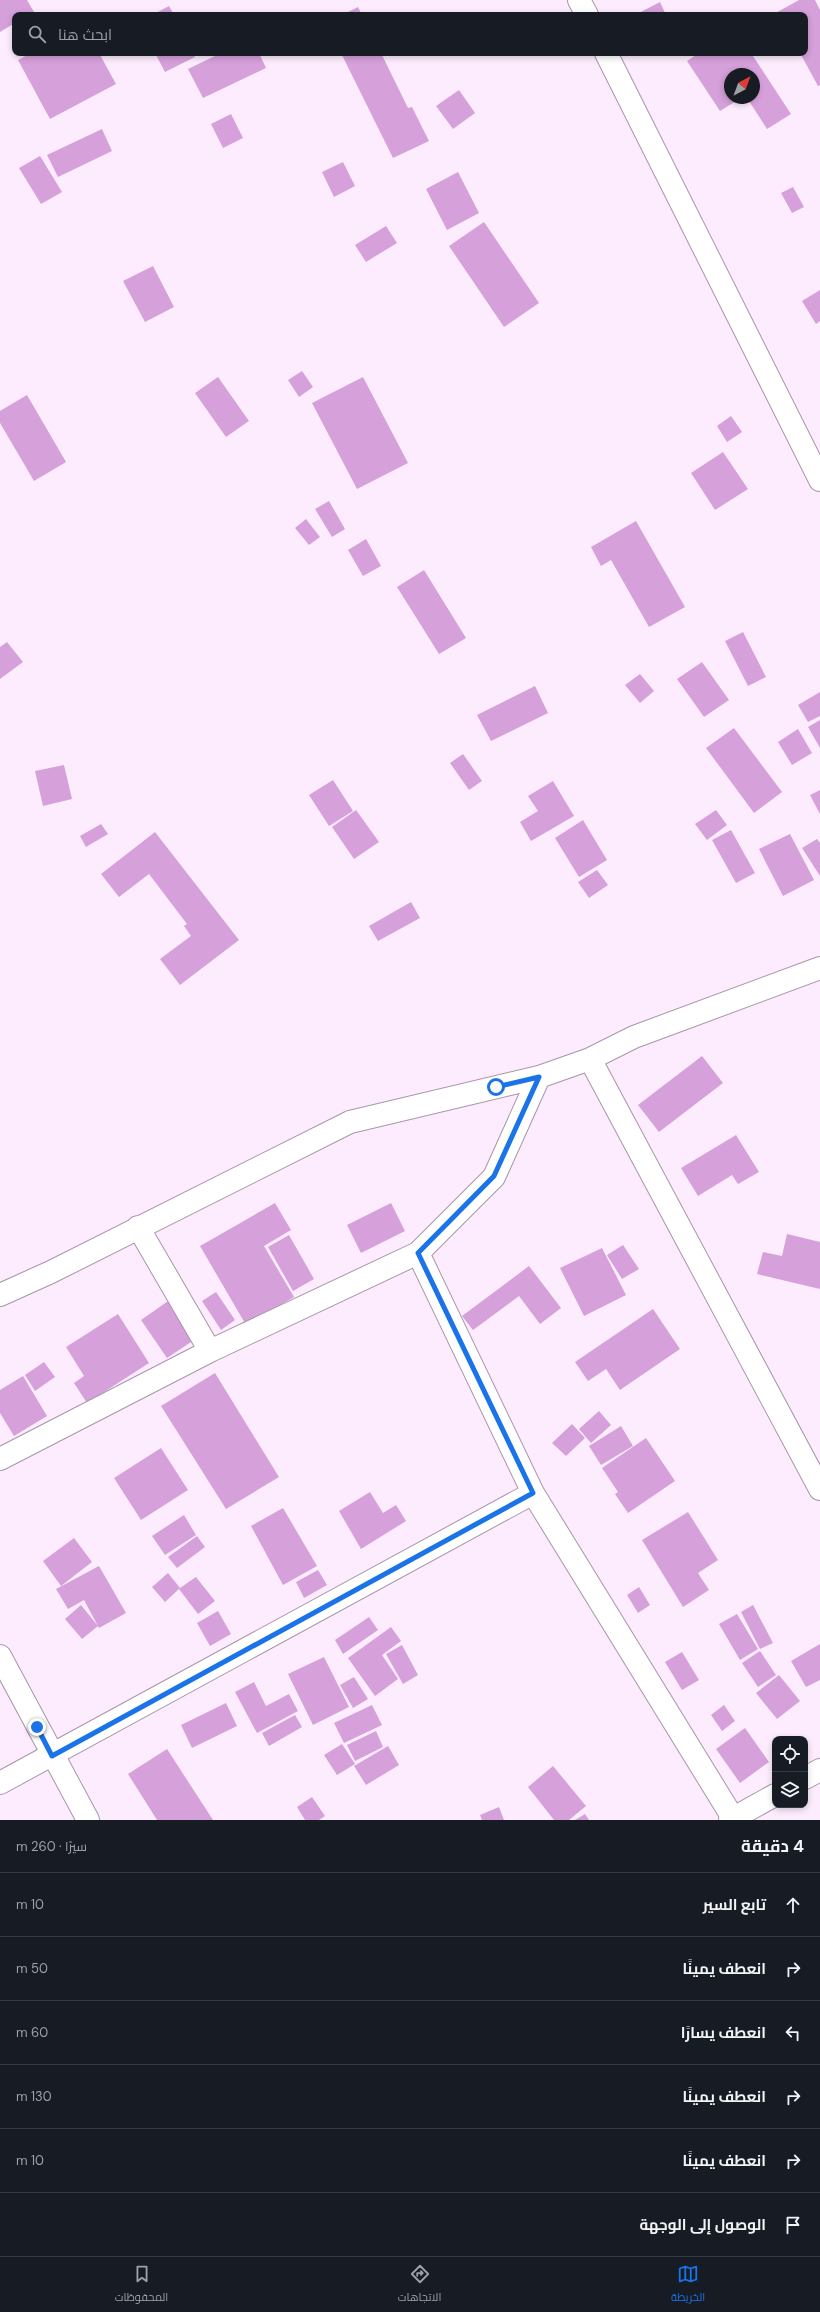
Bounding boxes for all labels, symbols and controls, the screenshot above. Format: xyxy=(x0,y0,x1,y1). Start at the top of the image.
search box xyxy=(12,12,808,56)
icon: search xyxy=(26,23,48,45)
text: ابحث هنا xyxy=(58,25,112,45)
north arrow xyxy=(724,68,760,104)
route start xyxy=(487,1078,505,1096)
route end xyxy=(28,1718,46,1736)
map controls xyxy=(772,1736,808,1808)
button: locate xyxy=(772,1736,808,1772)
button: layers xyxy=(772,1772,808,1808)
text: 4 دقيقة xyxy=(741,1835,804,1857)
text: سيرًا · 260 m xyxy=(16,1838,87,1855)
icon: ahead xyxy=(782,1894,804,1916)
text: تابع السير xyxy=(703,1895,766,1915)
text: 10 m xyxy=(16,1896,44,1913)
icon: right xyxy=(782,1958,804,1980)
text: انعطف يمينًا xyxy=(683,1959,766,1979)
text: 50 m xyxy=(16,1960,48,1977)
icon: left xyxy=(782,2022,804,2044)
text: انعطف يسارًا xyxy=(681,2023,766,2043)
text: 60 m xyxy=(16,2024,48,2041)
icon: right xyxy=(782,2086,804,2108)
text: انعطف يمينًا xyxy=(683,2087,766,2107)
text: 130 m xyxy=(16,2088,52,2105)
icon: right xyxy=(782,2150,804,2172)
text: انعطف يمينًا xyxy=(683,2151,766,2171)
text: 10 m xyxy=(16,2152,44,2169)
icon: arrive xyxy=(782,2214,804,2236)
text: الوصول إلى الوجهة xyxy=(639,2215,766,2235)
tab: المحفوظات xyxy=(115,2263,168,2307)
tab: الاتجاهات xyxy=(398,2263,441,2307)
tab: الخريطة xyxy=(671,2263,705,2307)

